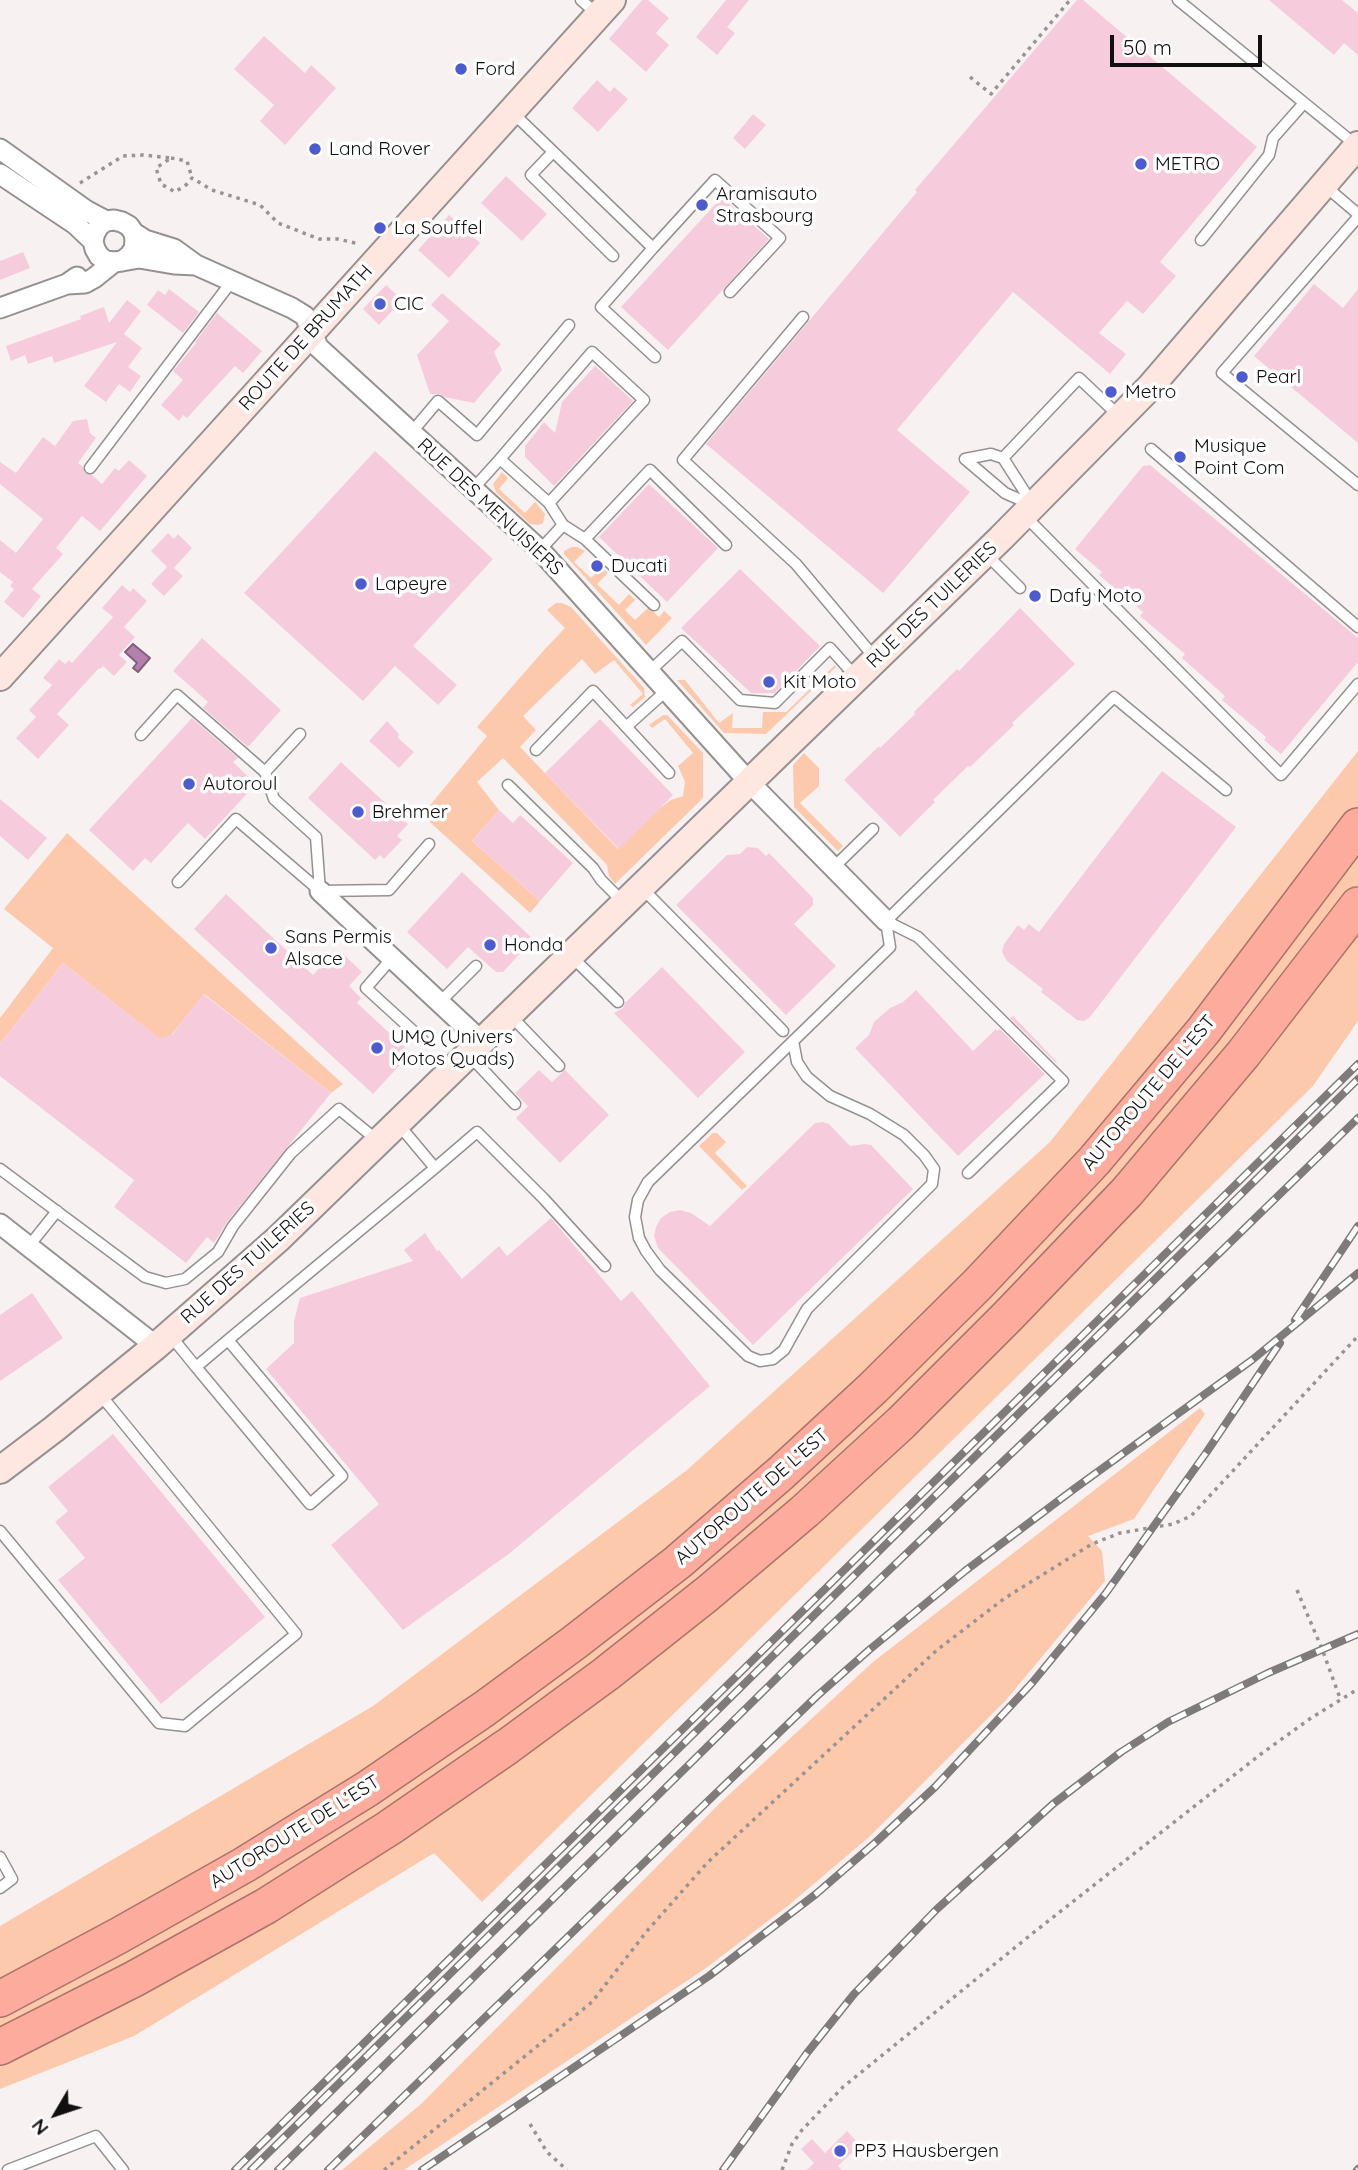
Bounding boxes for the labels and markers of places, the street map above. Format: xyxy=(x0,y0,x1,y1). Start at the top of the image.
place label: Ford xyxy=(475,58,515,80)
marker: Ford xyxy=(453,61,469,77)
place label: Land Rover xyxy=(329,138,430,160)
marker: Land Rover xyxy=(307,141,323,157)
place label: METRO xyxy=(1155,153,1220,175)
marker: METRO xyxy=(1133,156,1149,172)
place label: Aramisauto Strasbourg xyxy=(716,183,817,227)
marker: Aramisauto Strasbourg xyxy=(694,197,710,213)
place label: La Souffel xyxy=(394,217,483,239)
marker: La Souffel xyxy=(372,220,388,236)
place label: CIC xyxy=(394,293,424,315)
marker: CIC xyxy=(372,296,388,312)
place label: Pearl xyxy=(1256,366,1301,388)
marker: Pearl xyxy=(1234,369,1250,385)
place label: Metro xyxy=(1125,381,1176,403)
marker: Metro xyxy=(1103,384,1119,400)
place label: Musique Point Com xyxy=(1194,435,1284,479)
marker: Musique Point Com xyxy=(1172,449,1188,465)
place label: Ducati xyxy=(611,555,667,577)
marker: Ducati xyxy=(589,558,605,574)
place label: Lapeyre xyxy=(375,573,447,595)
marker: Lapeyre xyxy=(353,576,369,592)
place label: Dafy Moto xyxy=(1049,585,1142,607)
marker: Dafy Moto xyxy=(1027,588,1043,604)
place label: Kit Moto xyxy=(783,671,857,693)
marker: Kit Moto xyxy=(761,674,777,690)
place label: Autoroul xyxy=(203,773,277,795)
marker: Autoroul xyxy=(181,776,197,792)
place label: Brehmer xyxy=(372,801,448,823)
marker: Brehmer xyxy=(350,804,366,820)
place label: Sans Permis Alsace xyxy=(285,926,392,970)
place label: Honda xyxy=(504,934,563,956)
marker: Honda xyxy=(482,937,498,953)
marker: Sans Permis Alsace xyxy=(263,940,279,956)
place label: UMQ (Univers Motos Quads) xyxy=(391,1026,515,1070)
marker: UMQ (Univers Motos Quads) xyxy=(369,1040,385,1056)
place label: PP3 Hausbergen xyxy=(854,2140,999,2162)
marker: PP3 Hausbergen xyxy=(832,2143,848,2159)

